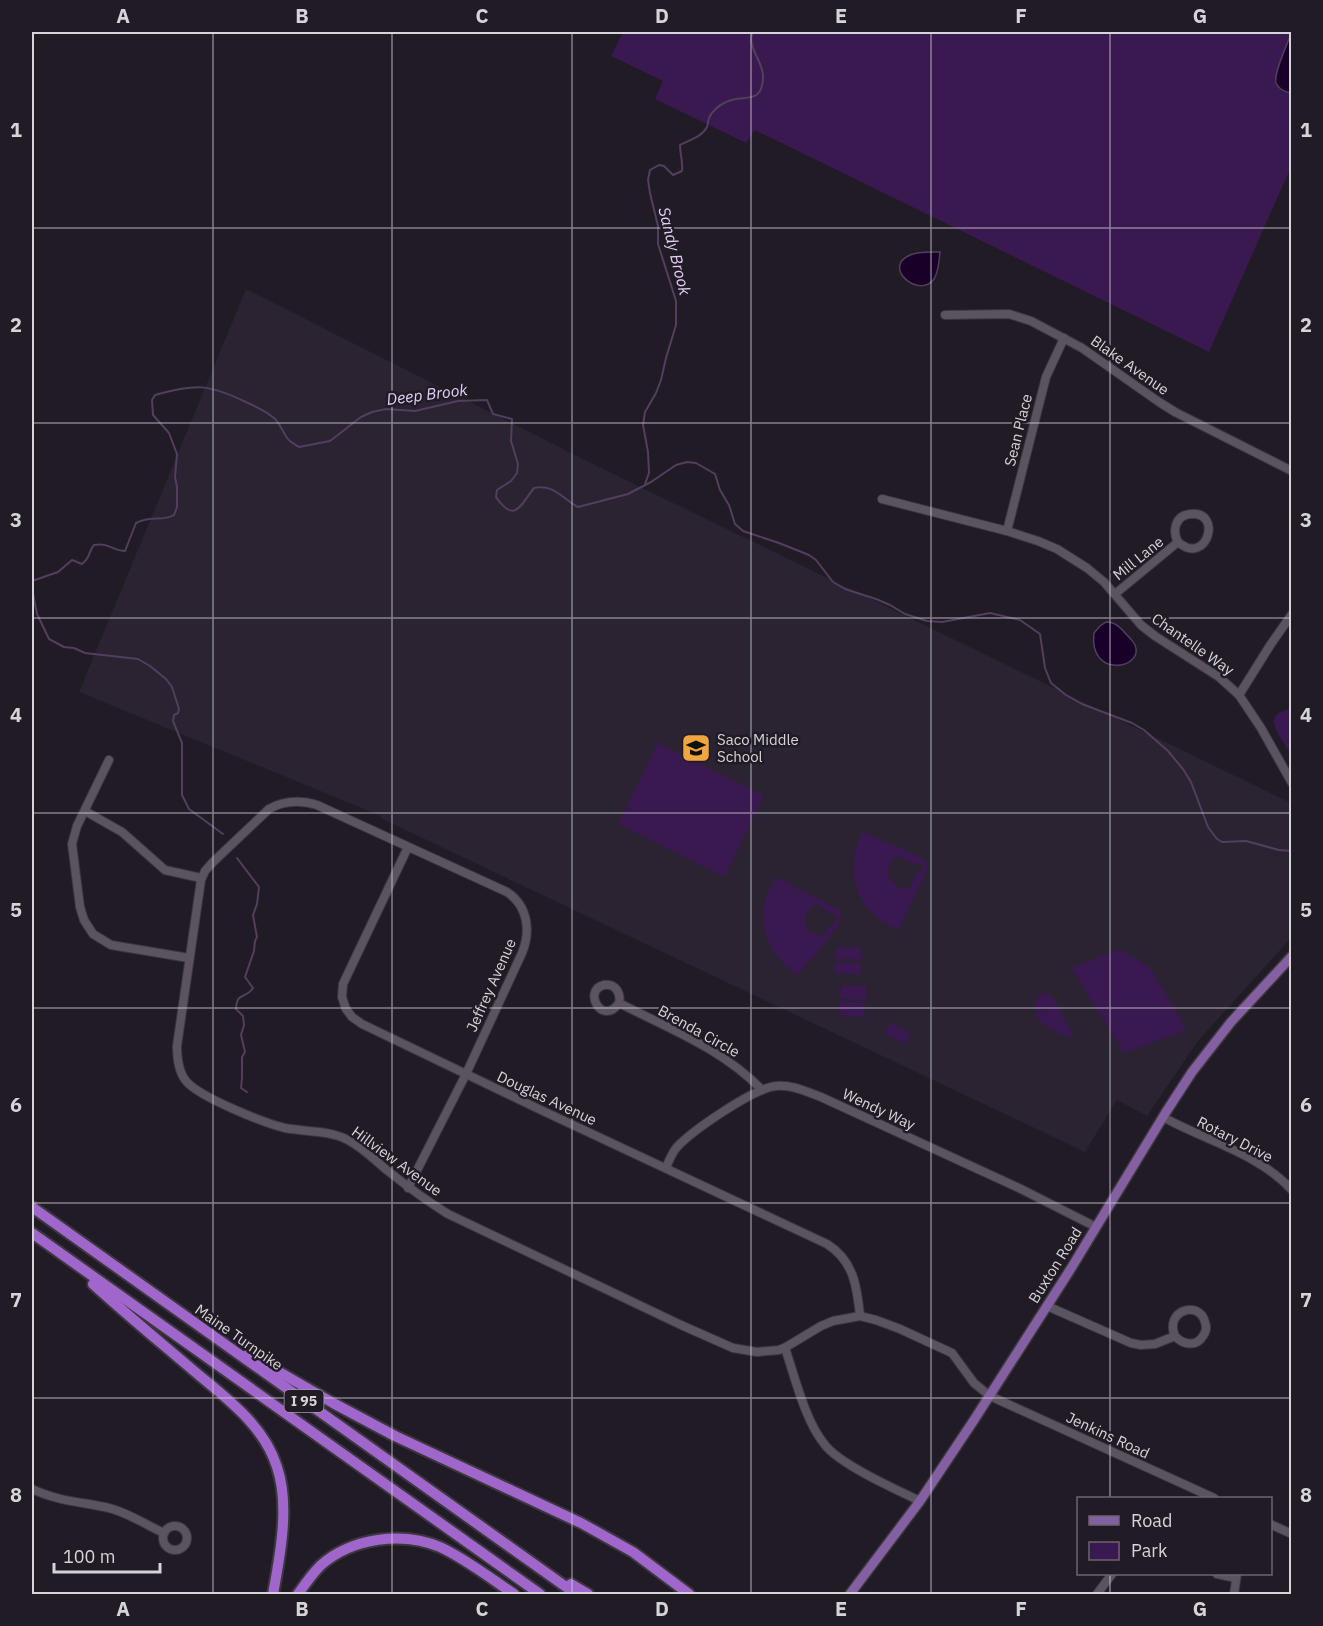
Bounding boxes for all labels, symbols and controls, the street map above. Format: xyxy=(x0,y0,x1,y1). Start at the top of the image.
text: A xyxy=(116,2,130,29)
text: B xyxy=(295,2,309,29)
text: C xyxy=(475,2,489,29)
text: D xyxy=(655,2,669,29)
text: E xyxy=(835,2,847,29)
text: F xyxy=(1015,2,1027,29)
text: G xyxy=(1193,2,1207,29)
text: 1 xyxy=(10,116,22,143)
text: 1 xyxy=(1300,116,1312,143)
water label: Sandy Brook xyxy=(654,205,696,298)
text: 2 xyxy=(10,311,22,338)
text: 2 xyxy=(1300,311,1312,338)
street label: Blake Avenue xyxy=(1087,331,1173,399)
water label: Deep Brook xyxy=(385,379,469,409)
street label: Sean Place xyxy=(1000,392,1036,468)
text: 3 xyxy=(10,506,22,533)
text: 3 xyxy=(1300,506,1312,533)
street label: Mill Lane xyxy=(1109,532,1167,584)
street label: Chantelle Way xyxy=(1148,609,1238,680)
text: 4 xyxy=(10,701,22,728)
text: 4 xyxy=(1300,701,1312,728)
place label: Saco Middle School xyxy=(717,730,799,766)
school or university icon: Saco Middle School xyxy=(680,732,712,764)
text: 5 xyxy=(10,896,22,923)
text: 5 xyxy=(1300,896,1312,923)
street label: Jeffrey Avenue xyxy=(462,935,520,1035)
street label: Brenda Circle xyxy=(655,1001,743,1061)
street label: Douglas Avenue xyxy=(494,1067,600,1129)
street label: Wendy Way xyxy=(840,1084,919,1134)
text: 6 xyxy=(10,1091,22,1118)
text: 6 xyxy=(1300,1091,1312,1118)
street label: Rotary Drive xyxy=(1194,1112,1276,1166)
street label: Hillview Avenue xyxy=(348,1122,446,1200)
street label: Buxton Road xyxy=(1024,1223,1086,1307)
text: 7 xyxy=(10,1286,22,1313)
text: 7 xyxy=(1300,1286,1312,1313)
street label: Maine Turnpike xyxy=(191,1300,287,1374)
road number: I 95 xyxy=(284,1390,324,1412)
street label: Jenkins Road xyxy=(1063,1407,1153,1463)
text: 8 xyxy=(10,1481,22,1508)
text: 8 xyxy=(1300,1481,1312,1508)
legend xyxy=(1077,1497,1272,1575)
text: Road xyxy=(1131,1509,1172,1532)
scale bar xyxy=(54,1536,160,1574)
text: Park xyxy=(1131,1539,1168,1562)
text: 100 m xyxy=(63,1545,115,1568)
text: A xyxy=(116,1595,130,1622)
text: B xyxy=(295,1595,309,1622)
text: C xyxy=(475,1595,489,1622)
text: D xyxy=(655,1595,669,1622)
text: E xyxy=(835,1595,847,1622)
text: F xyxy=(1015,1595,1027,1622)
text: G xyxy=(1193,1595,1207,1622)

